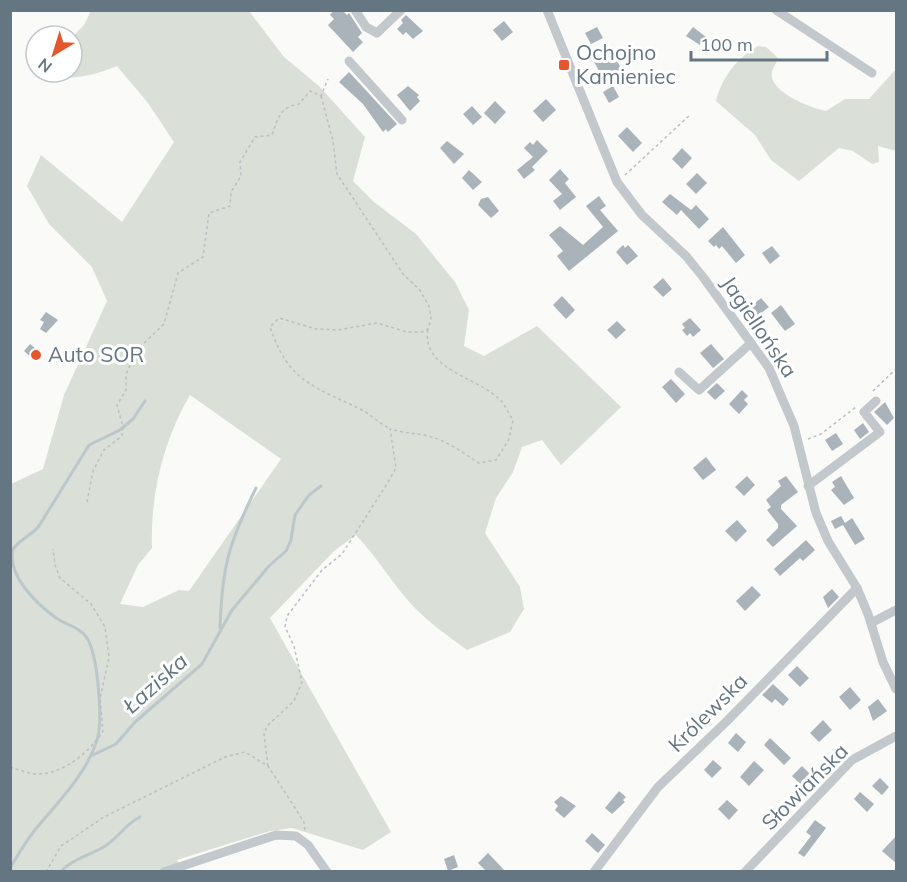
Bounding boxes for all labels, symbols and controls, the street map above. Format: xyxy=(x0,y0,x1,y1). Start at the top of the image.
north arrow xyxy=(24,24,84,84)
scale bar xyxy=(691,24,828,62)
text: 100 m xyxy=(700,33,753,56)
place label: Ochojno Kamieniec xyxy=(576,39,676,89)
text: N xyxy=(34,54,56,77)
marker: Ochojno Kamieniec xyxy=(557,58,571,72)
street label: Jagiellońska xyxy=(716,271,803,382)
place label: Auto SOR xyxy=(48,341,144,367)
marker: Auto SOR xyxy=(29,348,43,362)
water label: Łaziska xyxy=(116,647,193,720)
street label: Królewska xyxy=(662,667,752,757)
street label: Słowiańska xyxy=(756,738,853,835)

